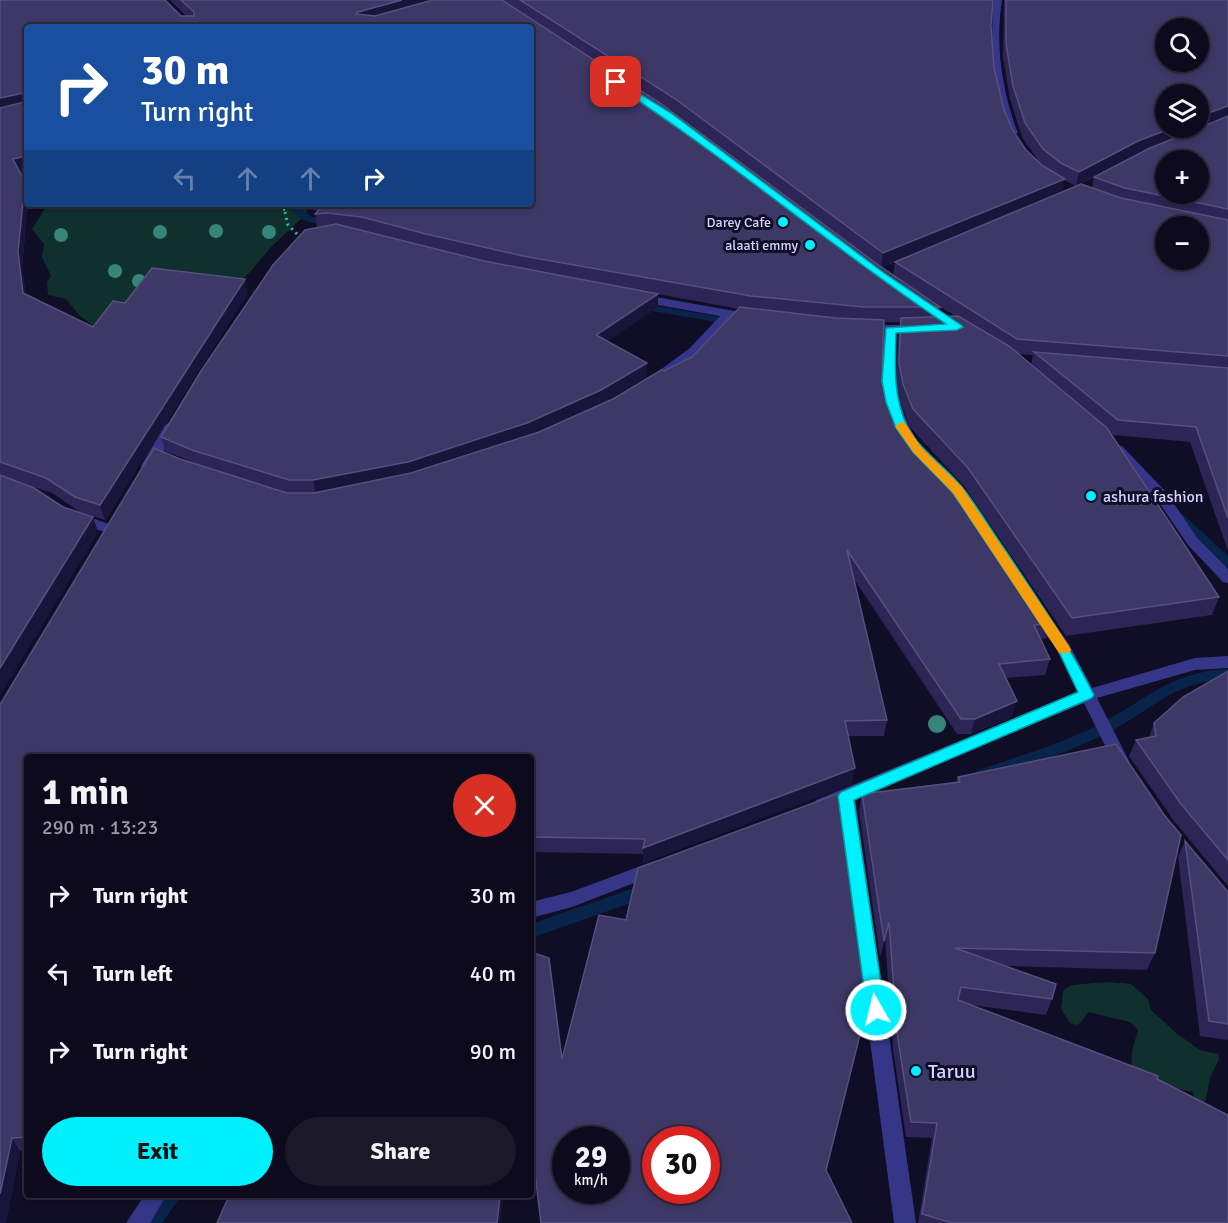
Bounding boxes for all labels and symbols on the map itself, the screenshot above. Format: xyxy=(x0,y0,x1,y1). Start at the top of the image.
pin xyxy=(590,56,641,107)
place label: Darey Cafe xyxy=(707,214,771,231)
marker: Darey Cafe xyxy=(776,215,790,229)
place label: alaati emmy xyxy=(725,237,798,254)
marker: alaati emmy xyxy=(803,238,817,252)
place label: ashura fashion xyxy=(1103,487,1204,507)
marker: ashura fashion xyxy=(1084,489,1098,503)
position arrow xyxy=(844,978,908,1042)
place label: Taruu xyxy=(928,1059,976,1084)
marker: Taruu xyxy=(909,1064,923,1078)
speed limit sign: 30 xyxy=(642,1126,720,1204)

